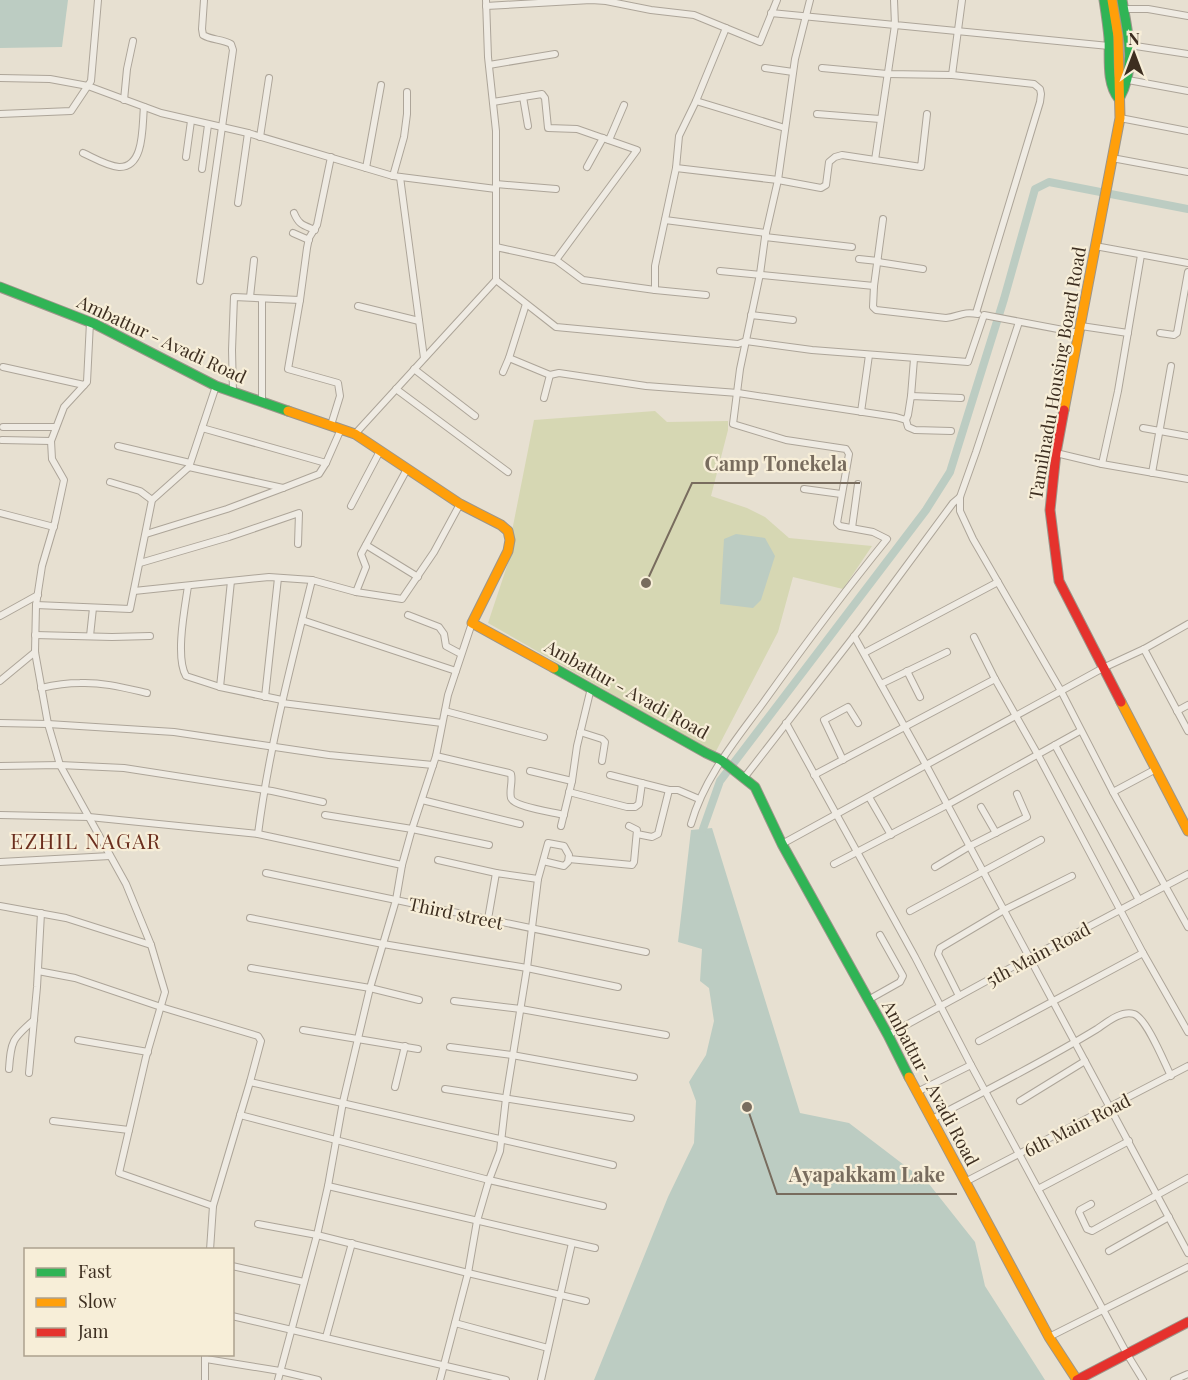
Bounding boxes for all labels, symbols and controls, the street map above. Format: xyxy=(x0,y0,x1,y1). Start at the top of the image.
north arrow xyxy=(1104,24,1164,84)
text: N xyxy=(1128,28,1140,49)
street label: Tamilnadu Housing Board Road xyxy=(1023,244,1091,501)
street label: Ambattur - Avadi Road xyxy=(73,289,251,389)
callout: Camp Tonekela xyxy=(692,445,860,483)
text: Camp Tonekela xyxy=(705,449,848,476)
street label: Ambattur - Avadi Road xyxy=(540,633,714,744)
district label: EZHIL NAGAR xyxy=(10,826,162,854)
street label: Third street xyxy=(406,891,506,935)
street label: 5th Main Road xyxy=(982,916,1095,992)
street label: Ambattur - Avadi Road xyxy=(877,995,985,1170)
street label: 6th Main Road xyxy=(1020,1088,1135,1162)
callout: Ayapakkam Lake xyxy=(777,1156,957,1194)
text: Ayapakkam Lake xyxy=(788,1160,945,1187)
legend xyxy=(24,1248,234,1356)
text: Fast xyxy=(78,1259,112,1283)
text: Slow xyxy=(78,1289,116,1313)
text: Jam xyxy=(77,1319,108,1343)

